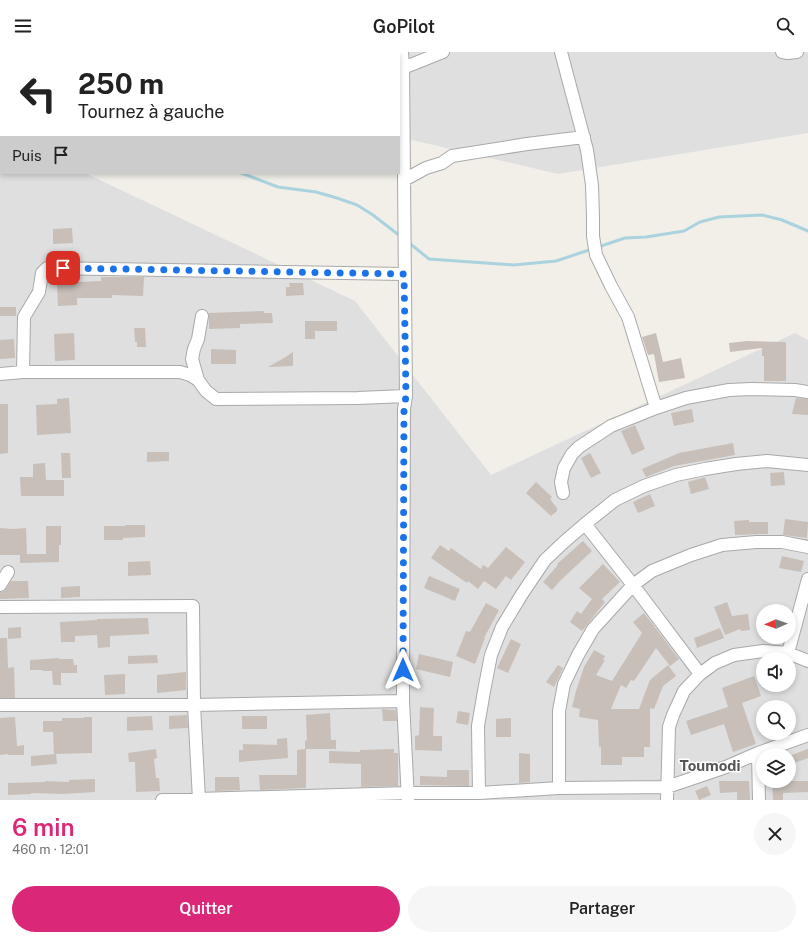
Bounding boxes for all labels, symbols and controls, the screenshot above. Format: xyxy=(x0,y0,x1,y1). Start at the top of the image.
icon: menu xyxy=(12,15,34,37)
icon: search xyxy=(774,15,796,37)
text: GoPilot xyxy=(373,16,435,37)
text: 250 m xyxy=(78,67,164,100)
icon: left xyxy=(12,68,64,120)
text: Tournez à gauche xyxy=(78,101,225,122)
icon: arrive xyxy=(50,144,72,166)
text: Puis xyxy=(12,147,42,164)
pin xyxy=(46,251,80,285)
icon: arrive xyxy=(52,257,74,279)
north arrow xyxy=(756,604,796,644)
map controls xyxy=(756,604,796,788)
position arrow xyxy=(382,649,424,691)
button: sound xyxy=(756,652,796,692)
button: search xyxy=(756,700,796,740)
button: layers xyxy=(756,748,796,788)
district label: Toumodi xyxy=(680,757,740,774)
text: 6 min xyxy=(12,813,75,841)
button: close xyxy=(754,813,796,855)
text: 460 m · 12:01 xyxy=(12,842,89,857)
button: Quitter xyxy=(12,886,400,932)
button: Partager xyxy=(408,886,796,932)

